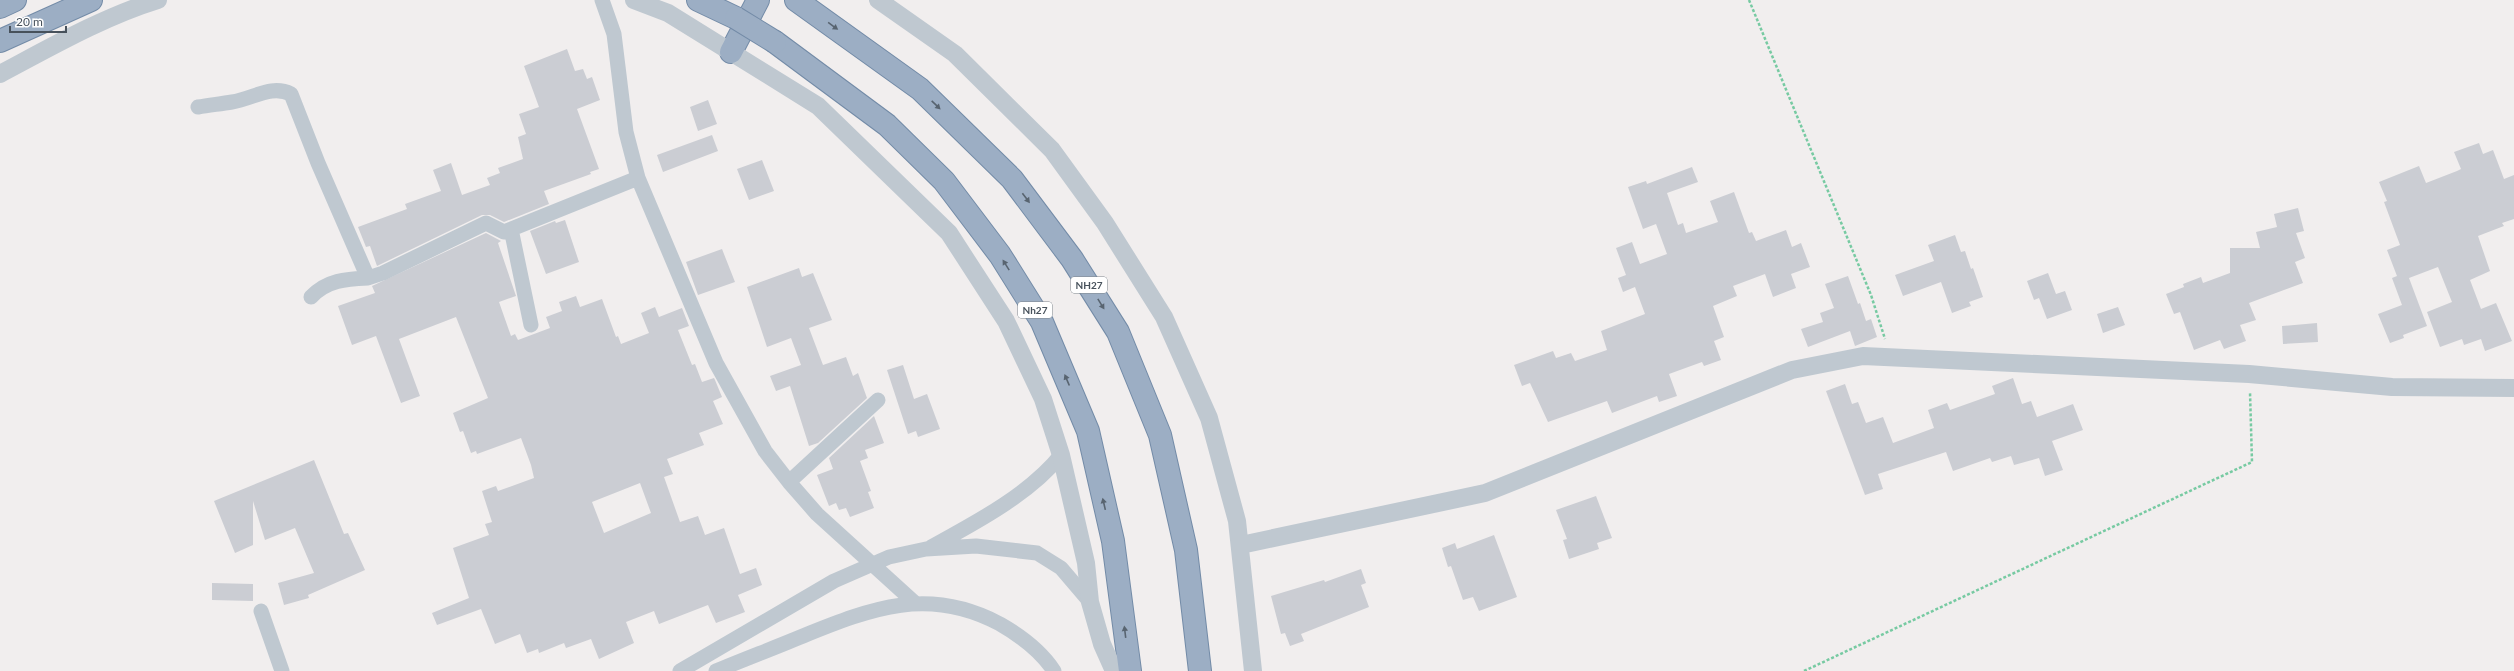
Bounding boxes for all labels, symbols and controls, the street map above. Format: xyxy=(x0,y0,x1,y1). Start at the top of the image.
scale bar xyxy=(10,8,66,34)
text: 20 m xyxy=(16,14,43,29)
one-way arrow xyxy=(828,22,838,30)
one-way arrow xyxy=(931,100,941,110)
one-way arrow xyxy=(1022,193,1030,203)
one-way arrow xyxy=(1003,260,1010,271)
road number: NH27 xyxy=(1071,277,1107,293)
one-way arrow xyxy=(1097,298,1104,310)
road number: Nh27 xyxy=(1018,302,1052,318)
one-way arrow xyxy=(1063,374,1069,386)
one-way arrow xyxy=(1101,498,1107,510)
one-way arrow xyxy=(1122,626,1128,638)

